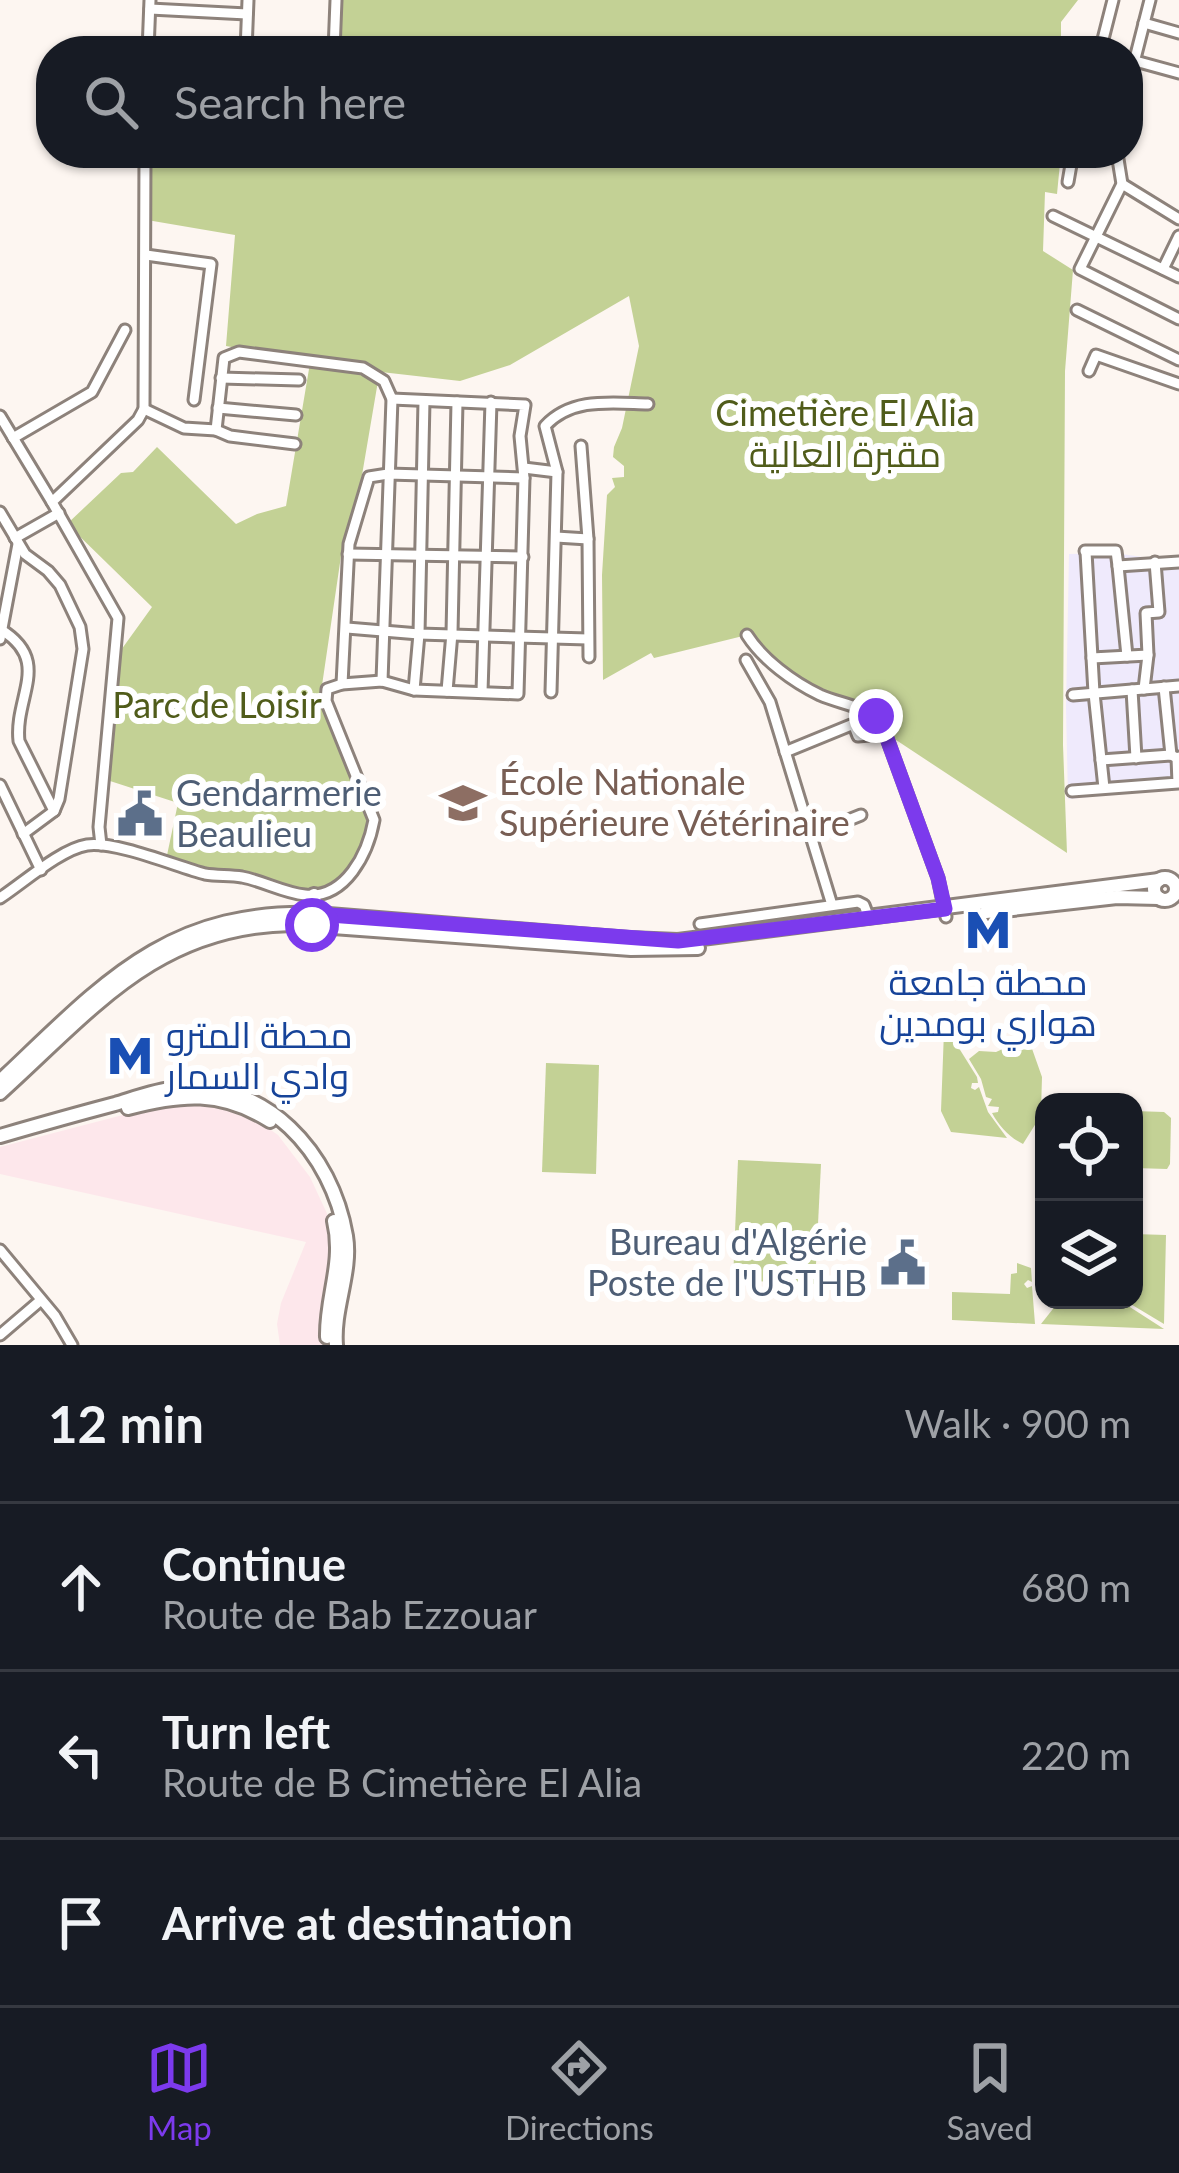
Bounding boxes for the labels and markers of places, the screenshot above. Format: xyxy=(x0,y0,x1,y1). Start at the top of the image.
place label: École Nationale Supérieure Vétérinaire xyxy=(499,759,850,844)
place label: Gendarmerie Beaulieu xyxy=(176,770,382,855)
school or university icon: École Nationale Supérieure Vétérinaire xyxy=(438,778,488,828)
public building icon: Gendarmerie Beaulieu xyxy=(115,789,165,839)
metro station icon: محطة جامعة هواري بومدين xyxy=(963,905,1013,955)
place label: محطة جامعة هواري بومدين xyxy=(879,959,1097,1051)
place label: محطة المترو وادي السمار xyxy=(164,1012,353,1104)
metro station icon: محطة المترو وادي السمار xyxy=(105,1031,155,1081)
place label: Bureau d'Algérie Poste de l'USTHB xyxy=(587,1219,867,1304)
public building icon: Bureau d'Algérie Poste de l'USTHB xyxy=(878,1238,928,1288)

